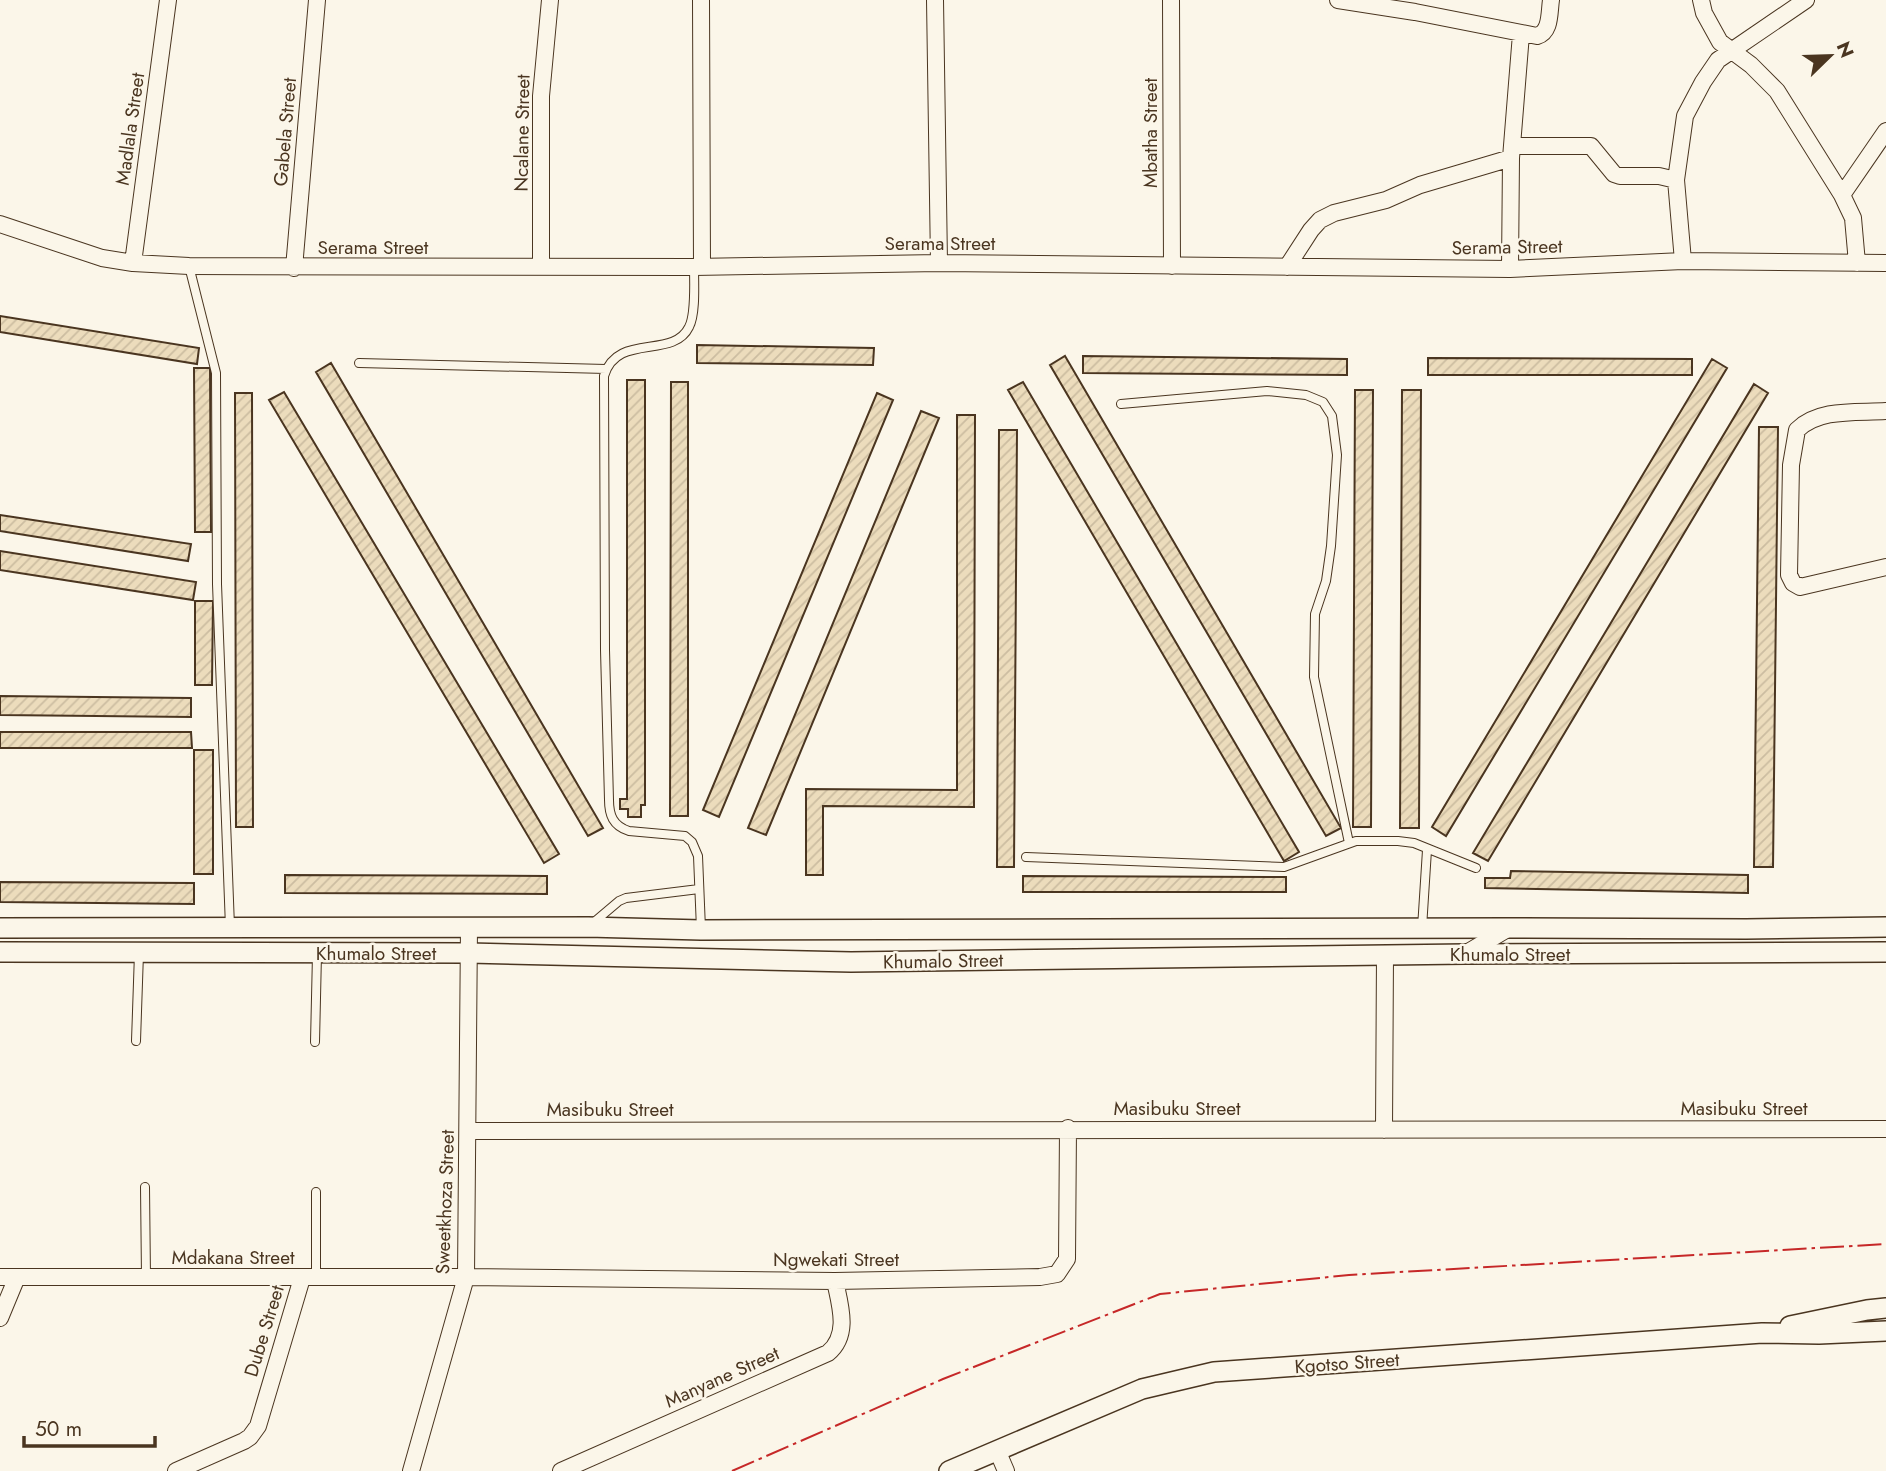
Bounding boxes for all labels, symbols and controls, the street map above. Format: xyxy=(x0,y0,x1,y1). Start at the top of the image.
north arrow xyxy=(1795,21,1865,91)
text: N xyxy=(1830,37,1861,62)
street label: Madlala Street xyxy=(109,71,151,187)
street label: Ncalane Street xyxy=(507,74,537,192)
street label: Gabela Street xyxy=(267,76,303,187)
street label: Mbatha Street xyxy=(1137,78,1164,188)
street label: Serama Street xyxy=(885,230,996,257)
street label: Serama Street xyxy=(1451,233,1563,261)
street label: Serama Street xyxy=(318,234,429,261)
street label: Khumalo Street xyxy=(316,940,437,967)
street label: Khumalo Street xyxy=(1450,941,1571,968)
street label: Khumalo Street xyxy=(883,946,1004,976)
street label: Masibuku Street xyxy=(1113,1095,1241,1122)
street label: Masibuku Street xyxy=(1680,1095,1808,1122)
street label: Masibuku Street xyxy=(546,1096,674,1123)
street label: Sweetkhoza Street xyxy=(429,1129,461,1275)
street label: Mdakana Street xyxy=(171,1244,295,1271)
street label: Ngwekati Street xyxy=(773,1246,899,1273)
street label: Dube Street xyxy=(237,1281,291,1380)
street label: Manyane Street xyxy=(660,1340,784,1414)
street label: Kgotso Street xyxy=(1294,1346,1401,1380)
scale bar xyxy=(24,1404,156,1448)
text: 50 m xyxy=(35,1414,82,1444)

